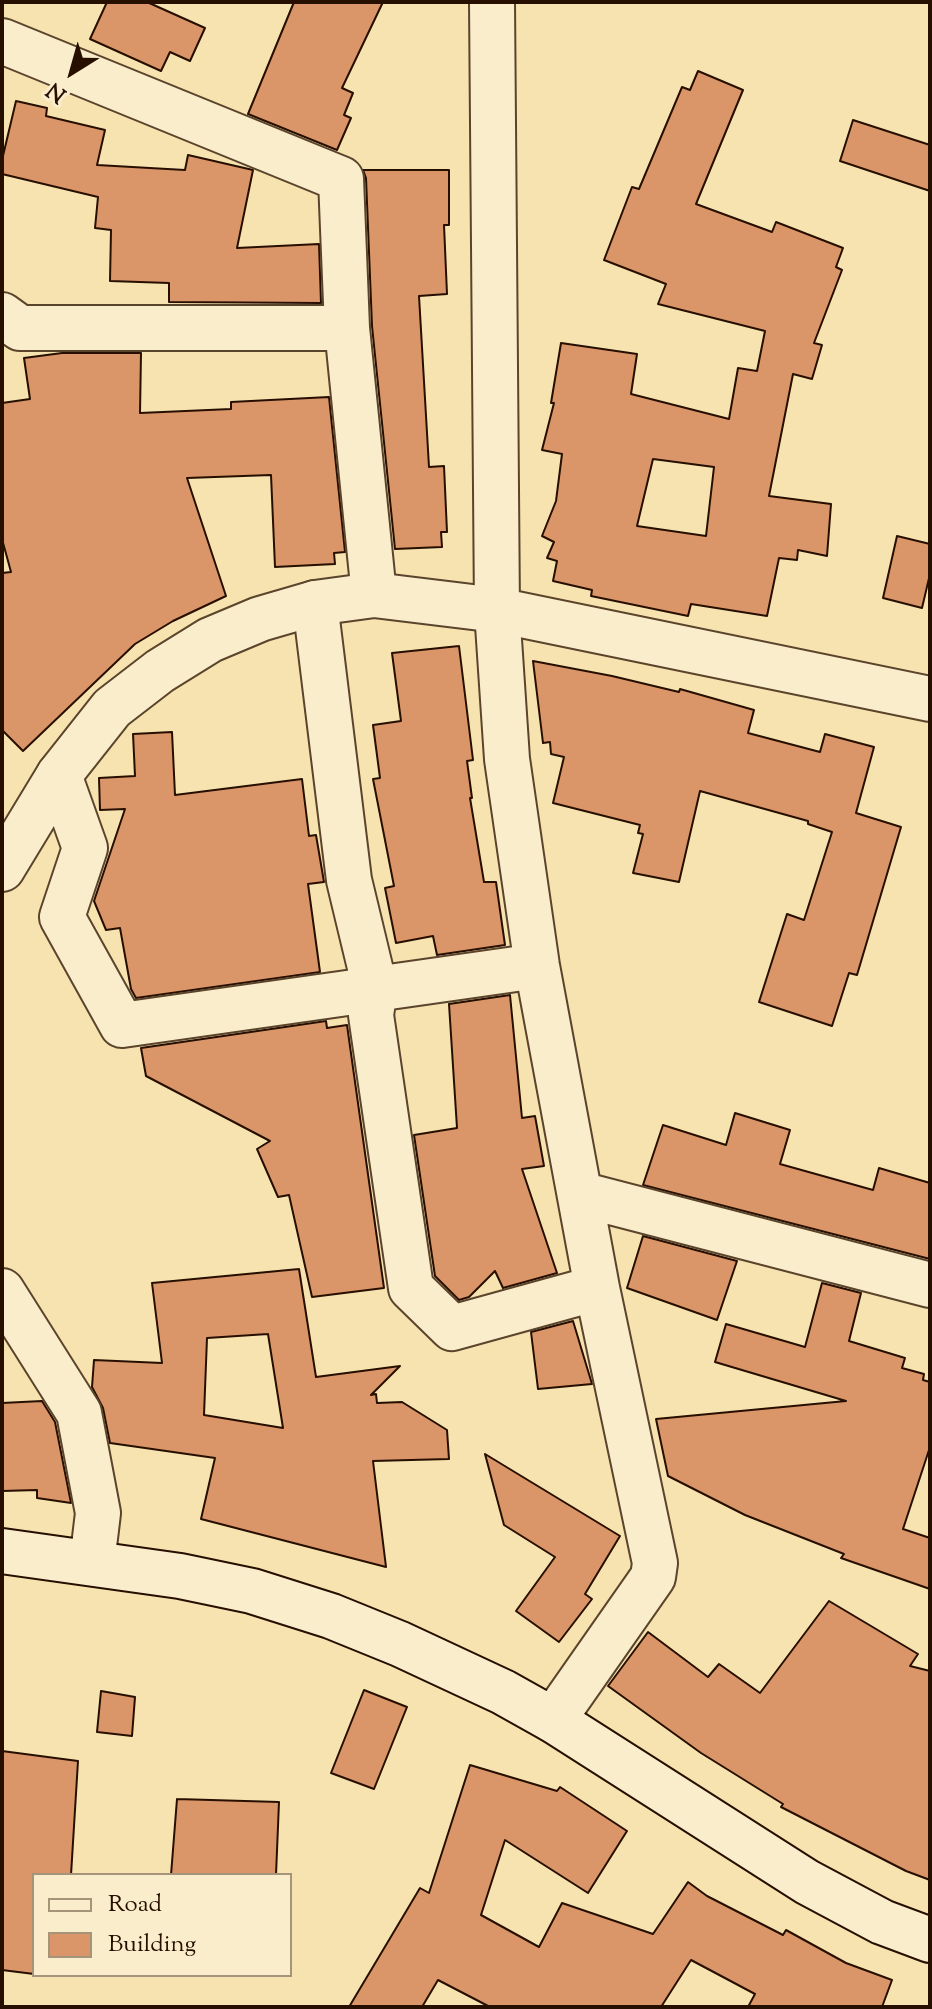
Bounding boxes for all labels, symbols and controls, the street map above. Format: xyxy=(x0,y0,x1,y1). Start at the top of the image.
north arrow xyxy=(32,32,112,112)
text: N xyxy=(41,73,74,109)
legend xyxy=(32,1873,292,1977)
text: Road xyxy=(108,1888,162,1922)
text: Building xyxy=(108,1928,196,1962)

